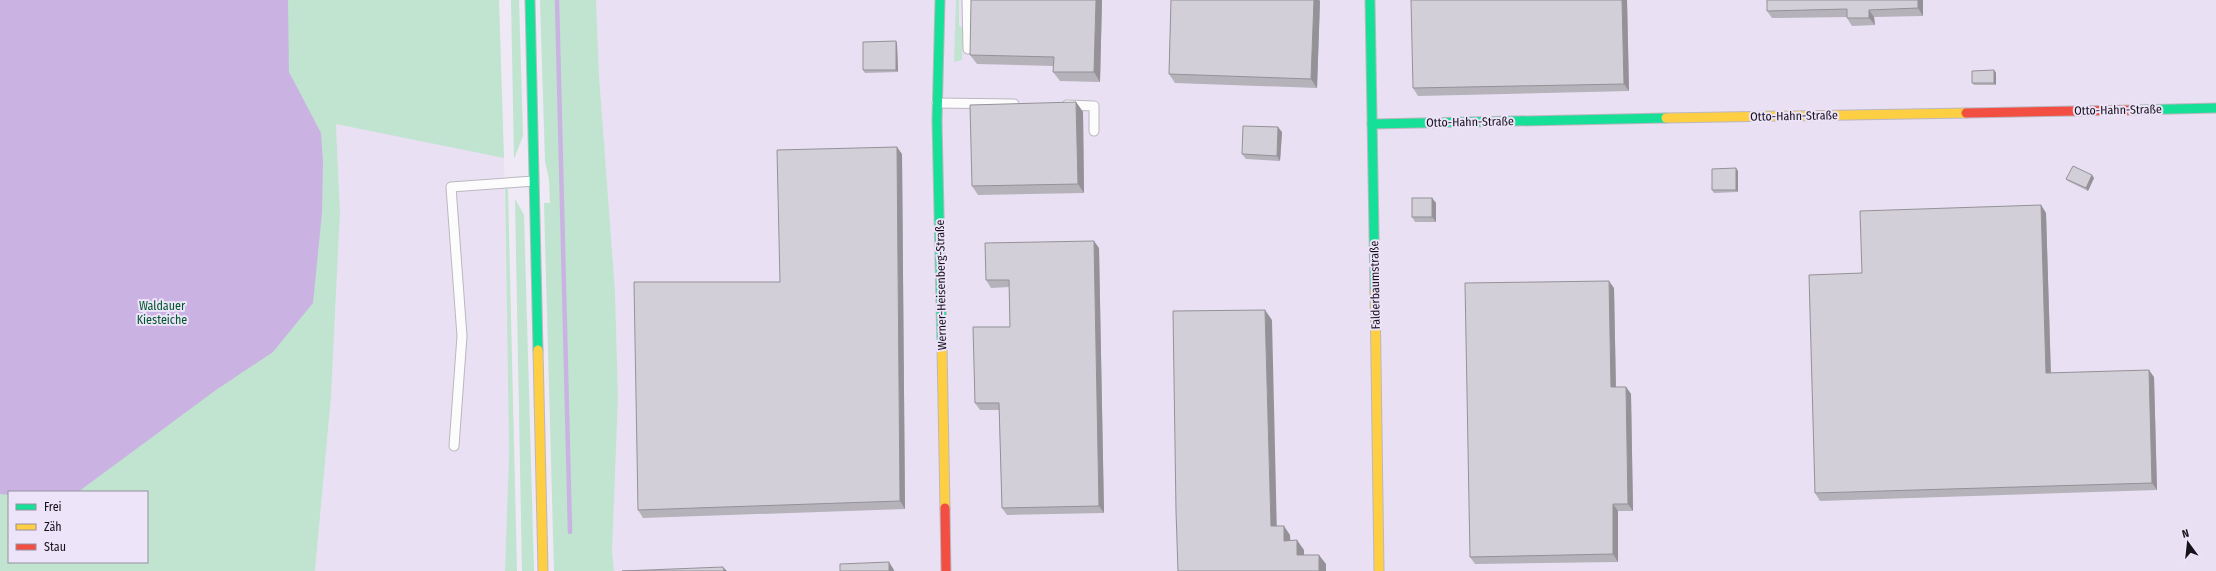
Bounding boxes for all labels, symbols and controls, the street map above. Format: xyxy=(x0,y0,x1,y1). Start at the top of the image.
street label: Otto-Hahn-Straße xyxy=(2074,102,2162,118)
street label: Otto-Hahn-Straße xyxy=(1750,108,1838,124)
street label: Otto-Hahn-Straße xyxy=(1426,114,1514,130)
street label: Werner-Heisenberg-Straße xyxy=(933,219,949,351)
street label: Falderbaumstraße xyxy=(1367,240,1383,329)
park label: Waldauer Kiesteiche xyxy=(137,299,187,327)
legend xyxy=(8,491,148,563)
text: Frei xyxy=(44,500,62,514)
text: Zäh xyxy=(44,520,62,534)
north arrow xyxy=(2168,523,2208,563)
text: N xyxy=(2181,527,2190,541)
text: Stau xyxy=(44,540,66,554)

